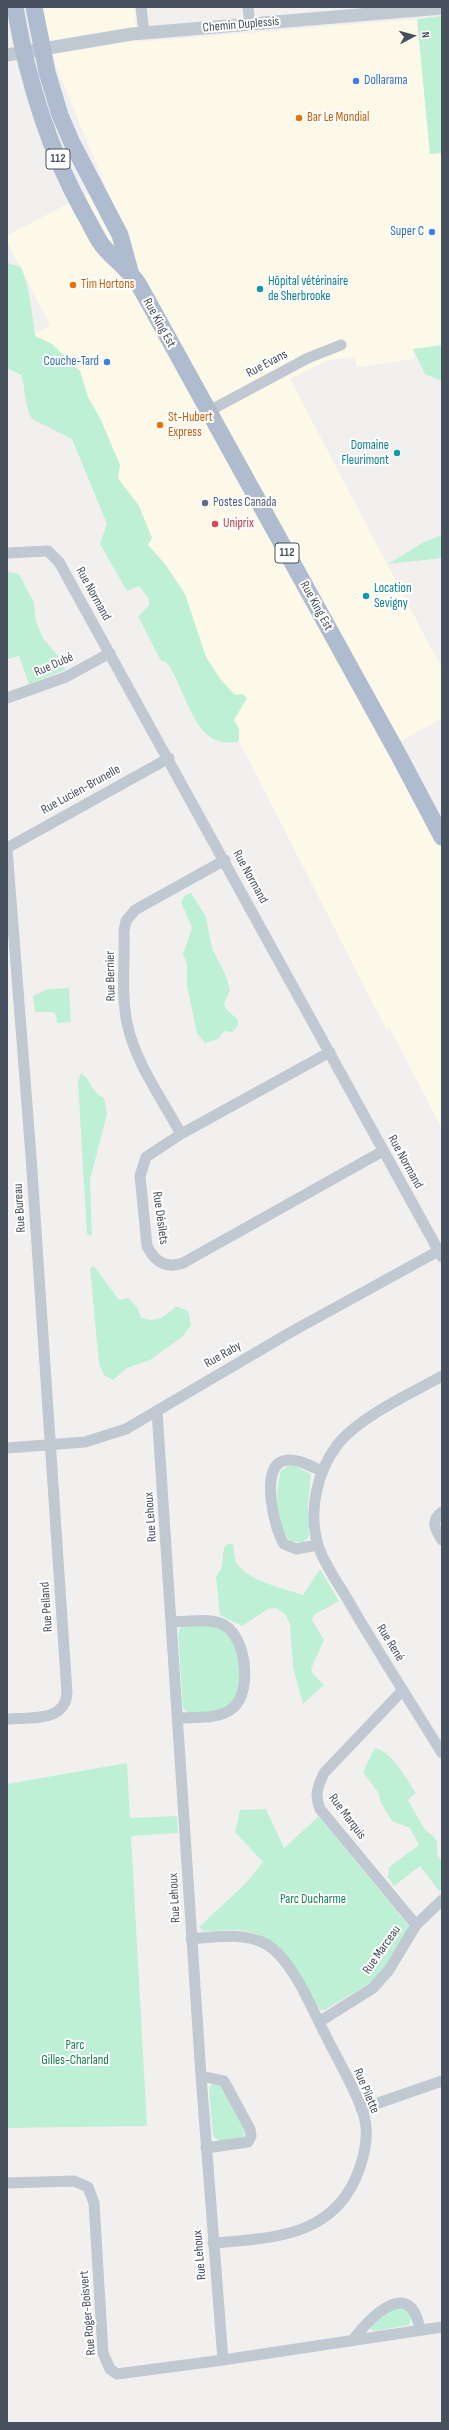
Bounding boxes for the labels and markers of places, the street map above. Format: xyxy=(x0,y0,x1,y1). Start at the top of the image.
place label: Dollarama xyxy=(364,73,408,89)
marker: Dollarama xyxy=(351,76,361,86)
place label: Bar Le Mondial xyxy=(307,110,370,126)
marker: Bar Le Mondial xyxy=(294,113,304,123)
place label: Super C xyxy=(390,224,424,240)
marker: Super C xyxy=(427,227,437,237)
place label: Hôpital vétérinaire de Sherbrooke xyxy=(268,274,348,305)
place label: Tim Hortons xyxy=(81,277,134,293)
marker: Tim Hortons xyxy=(68,280,78,290)
marker: Hôpital vétérinaire de Sherbrooke xyxy=(255,284,265,294)
place label: Couche-Tard xyxy=(43,354,99,370)
marker: Couche-Tard xyxy=(102,357,112,367)
place label: St-Hubert Express xyxy=(168,410,213,441)
marker: St-Hubert Express xyxy=(155,420,165,430)
place label: Domaine Fleurimont xyxy=(341,438,389,469)
marker: Domaine Fleurimont xyxy=(392,448,402,458)
place label: Postes Canada xyxy=(213,495,276,511)
marker: Postes Canada xyxy=(200,498,210,508)
place label: Uniprix xyxy=(223,516,254,532)
marker: Uniprix xyxy=(210,519,220,529)
place label: Location Sevigny xyxy=(374,581,411,612)
marker: Location Sevigny xyxy=(361,591,371,601)

